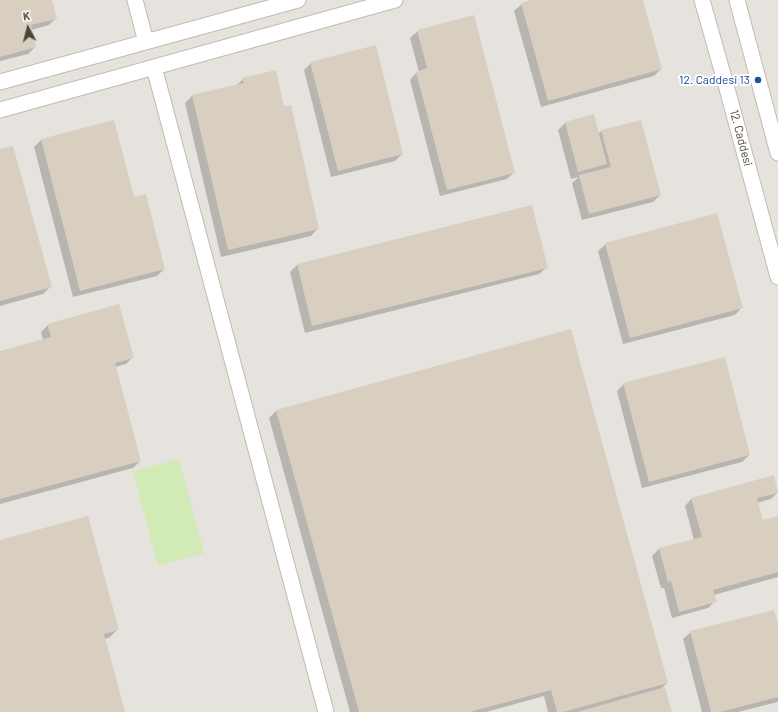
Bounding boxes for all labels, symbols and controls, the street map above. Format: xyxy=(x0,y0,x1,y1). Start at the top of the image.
north arrow xyxy=(8,8,48,48)
text: K xyxy=(22,9,31,22)
place label: 12. Caddesi 13 xyxy=(679,73,750,87)
marker: 12. Caddesi 13 xyxy=(753,75,763,85)
street label: 12. Caddesi xyxy=(727,108,755,168)

